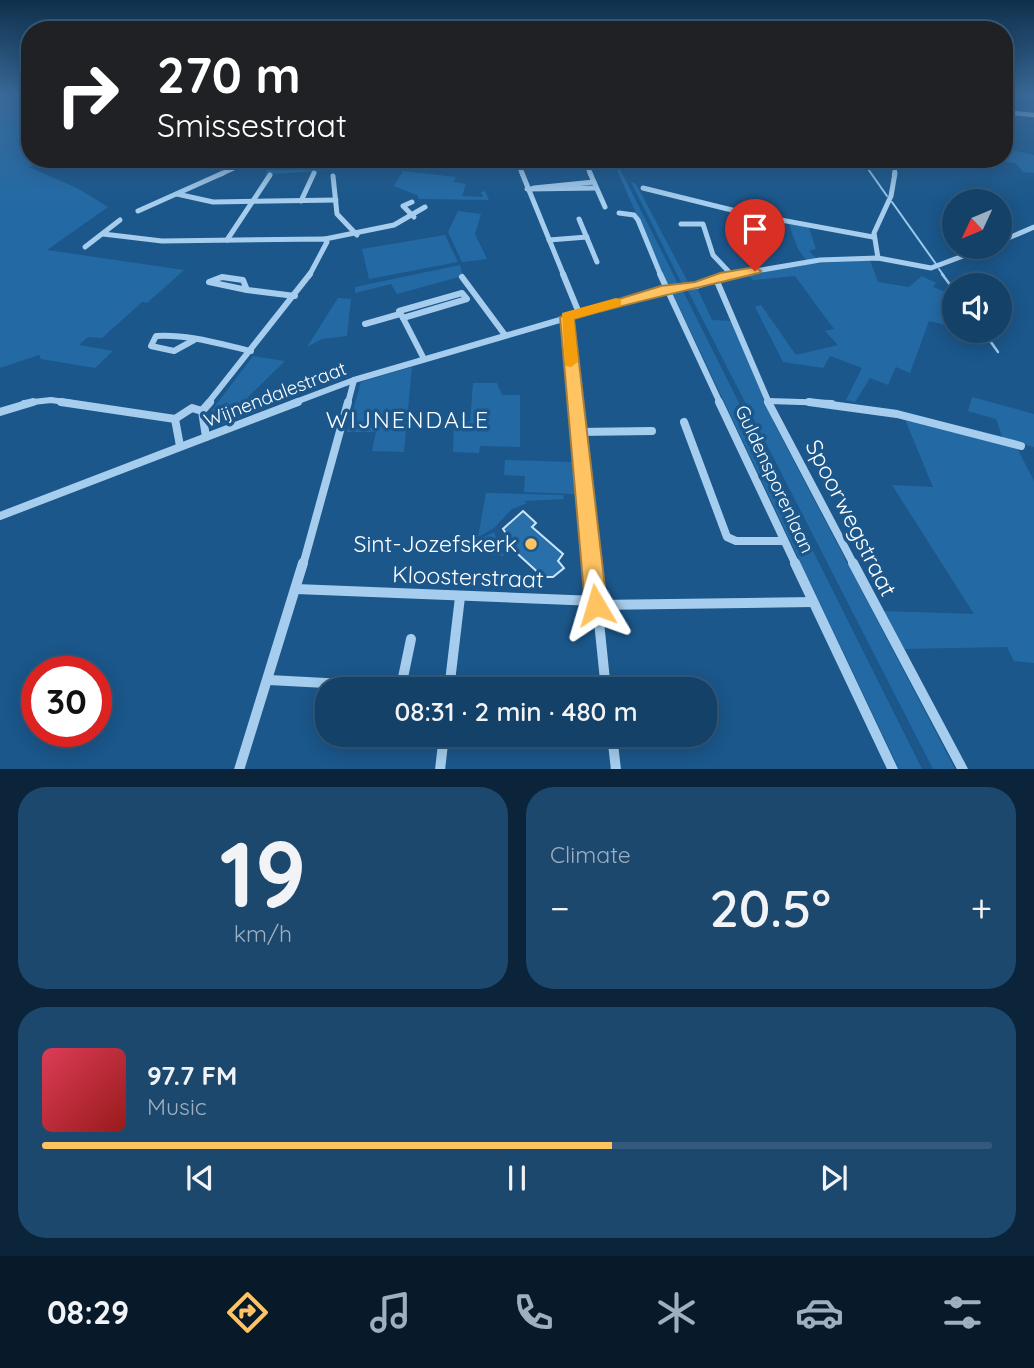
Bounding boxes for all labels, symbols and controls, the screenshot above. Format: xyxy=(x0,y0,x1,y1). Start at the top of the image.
text: 270 m xyxy=(157,44,301,105)
icon: right xyxy=(42,49,133,140)
text: Smissestraat xyxy=(157,105,347,145)
north arrow xyxy=(942,189,1012,259)
map controls xyxy=(942,189,1012,343)
pin xyxy=(725,199,785,271)
icon: arrive xyxy=(736,210,774,248)
button: sound xyxy=(942,273,1012,343)
street label: Wijnendalestraat xyxy=(201,356,349,432)
street label: Guldensporenlaan xyxy=(730,401,820,557)
district label: WIJNENDALE xyxy=(326,405,490,434)
street label: Spoorwegstraat xyxy=(799,435,904,601)
place label: Sint-Jozefskerk xyxy=(353,529,517,558)
marker: Sint-Jozefskerk xyxy=(523,536,539,552)
street label: Kloosterstraat xyxy=(392,559,545,594)
position arrow xyxy=(559,568,633,642)
speed limit sign: 30 xyxy=(21,656,112,747)
text: 08:31 · 2 min · 480 m xyxy=(394,695,638,728)
text: 19 xyxy=(219,816,307,930)
text: Climate xyxy=(550,840,631,869)
text: 20.5° xyxy=(709,875,831,940)
text: − xyxy=(550,884,570,932)
text: + xyxy=(971,884,992,932)
text: km/h xyxy=(234,919,292,948)
text: 97.7 FM xyxy=(147,1059,237,1092)
text: Music xyxy=(147,1092,207,1121)
icon: previous xyxy=(181,1159,219,1197)
icon: pause xyxy=(498,1159,536,1197)
icon: next xyxy=(815,1159,853,1197)
icon: directions xyxy=(223,1288,272,1337)
icon: music xyxy=(366,1288,415,1337)
icon: phone xyxy=(509,1288,558,1337)
icon: climate xyxy=(652,1288,701,1337)
icon: car xyxy=(795,1288,844,1337)
icon: filters xyxy=(938,1288,987,1337)
text: 08:29 xyxy=(47,1292,129,1332)

